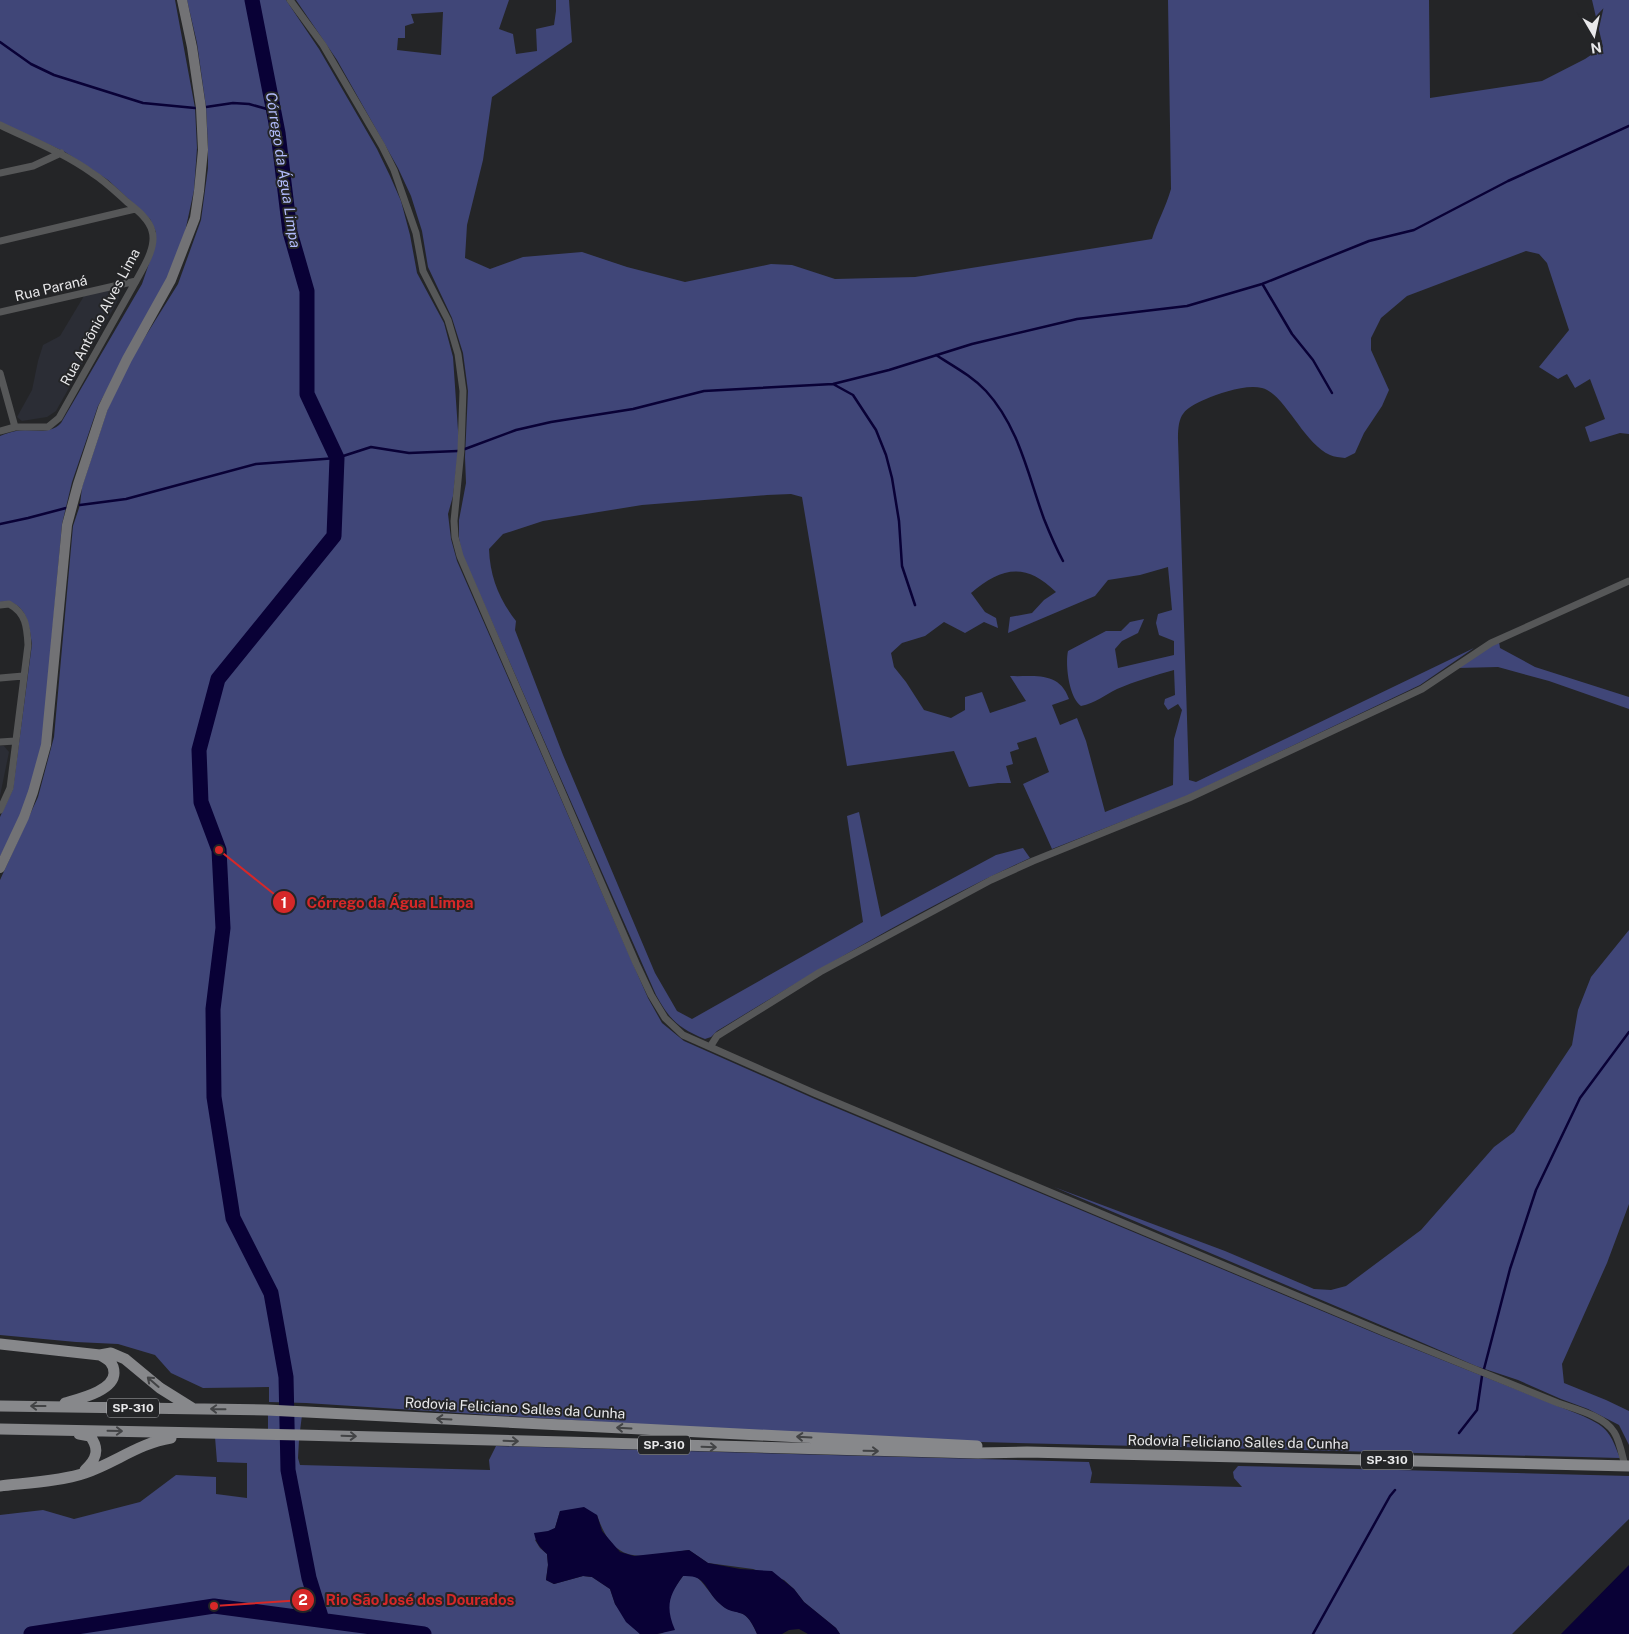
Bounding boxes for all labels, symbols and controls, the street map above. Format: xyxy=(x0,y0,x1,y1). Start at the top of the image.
north arrow xyxy=(1569,10,1619,60)
text: N xyxy=(1589,39,1603,57)
water label: Córrego da Água Limpa xyxy=(263,91,304,249)
street label: Rua Antônio Alves Lima xyxy=(57,246,143,388)
street label: Rua Paraná xyxy=(13,272,89,304)
callout: Córrego da Água Limpa xyxy=(271,887,483,917)
text: 1 xyxy=(281,894,287,911)
text: Córrego da Água Limpa xyxy=(307,894,473,911)
one-way arrow xyxy=(146,1376,159,1388)
street label: Rodovia Feliciano Salles da Cunha xyxy=(404,1394,626,1422)
road number: SP-310 xyxy=(107,1399,159,1418)
one-way arrow xyxy=(30,1401,46,1411)
one-way arrow xyxy=(210,1404,226,1414)
one-way arrow xyxy=(437,1415,453,1424)
one-way arrow xyxy=(616,1424,632,1433)
one-way arrow xyxy=(106,1427,122,1436)
one-way arrow xyxy=(340,1431,357,1441)
one-way arrow xyxy=(796,1432,812,1441)
street label: Rodovia Feliciano Salles da Cunha xyxy=(1127,1432,1349,1452)
one-way arrow xyxy=(503,1436,519,1446)
road number: SP-310 xyxy=(638,1436,690,1454)
one-way arrow xyxy=(700,1442,716,1451)
one-way arrow xyxy=(863,1446,879,1455)
road number: SP-310 xyxy=(1361,1450,1413,1470)
callout: Rio São José dos Dourados xyxy=(290,1585,525,1615)
text: 2 xyxy=(298,1591,308,1608)
text: Rio São José dos Dourados xyxy=(326,1591,515,1608)

